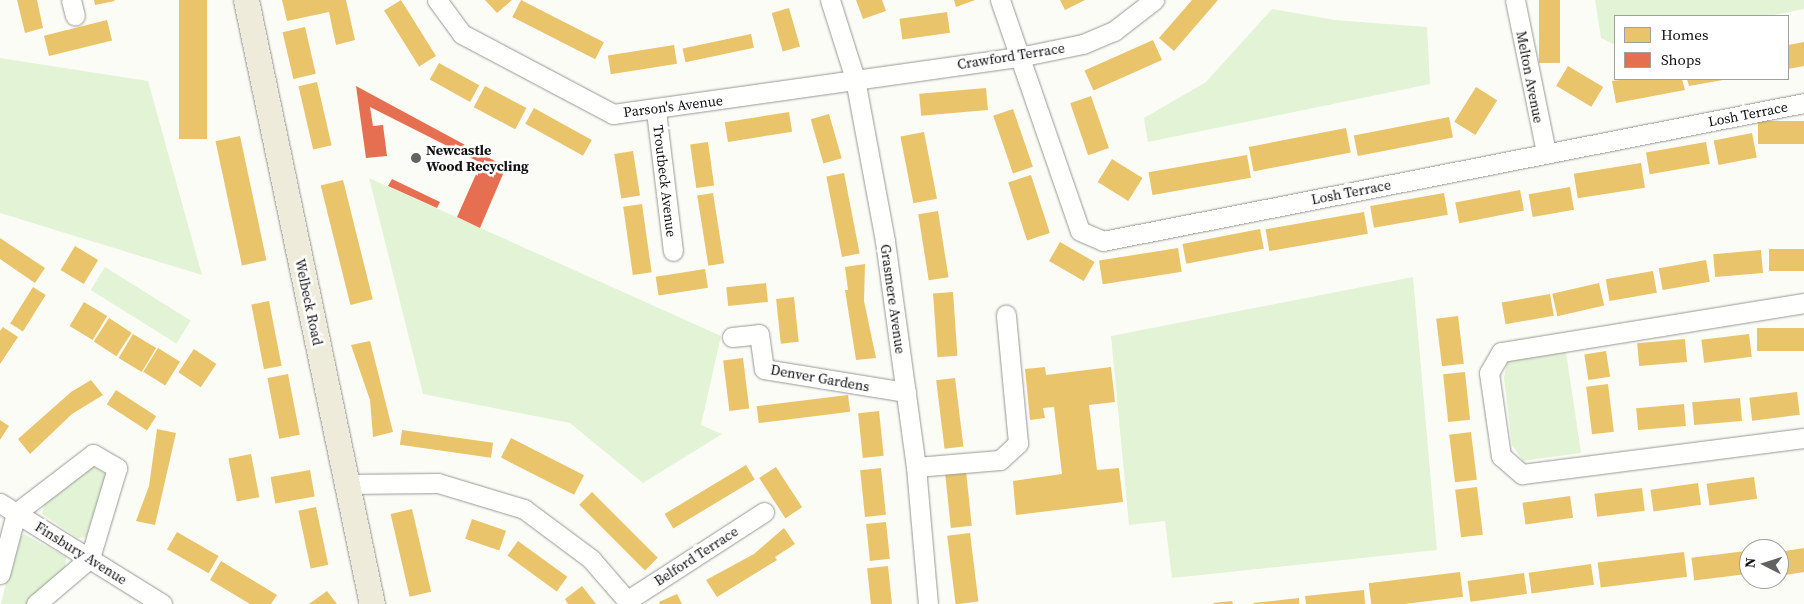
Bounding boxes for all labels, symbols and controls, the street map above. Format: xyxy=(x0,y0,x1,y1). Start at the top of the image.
legend xyxy=(1614,15,1789,80)
text: Homes xyxy=(1661,24,1708,45)
street label: Melton Avenue xyxy=(1513,30,1547,124)
street label: Crawford Terrace xyxy=(956,39,1066,73)
text: Shops xyxy=(1661,49,1701,70)
street label: Parson's Avenue xyxy=(622,92,724,120)
street label: Losh Terrace xyxy=(1707,98,1789,130)
street label: Troutbeck Avenue xyxy=(650,124,680,238)
place label: Newcastle Wood Recycling xyxy=(426,142,529,174)
marker: Newcastle Wood Recycling xyxy=(410,152,422,164)
street label: Losh Terrace xyxy=(1310,176,1392,208)
street label: Grasmere Avenue xyxy=(877,243,909,355)
street label: Welbeck Road xyxy=(292,257,326,347)
street label: Denver Gardens xyxy=(769,361,871,395)
street label: Finsbury Avenue xyxy=(32,518,130,588)
street label: Belford Terrace xyxy=(651,523,741,589)
north arrow xyxy=(1739,539,1789,589)
text: N xyxy=(1740,557,1760,569)

